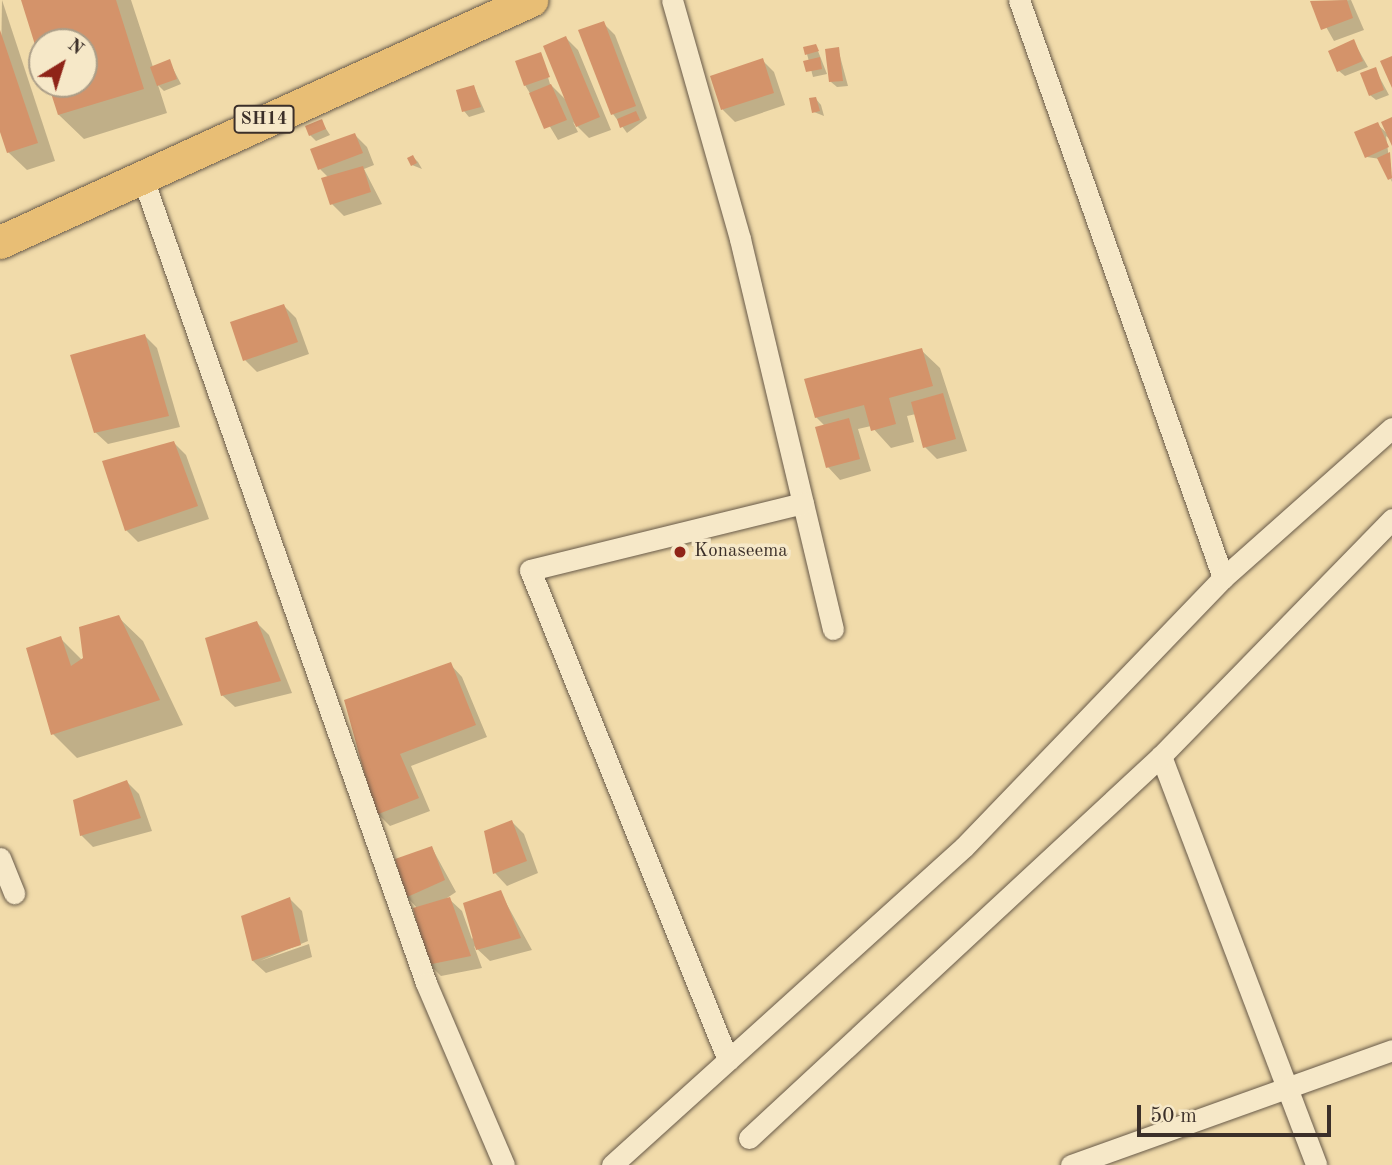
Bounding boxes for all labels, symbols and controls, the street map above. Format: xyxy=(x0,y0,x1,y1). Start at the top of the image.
north arrow xyxy=(28,28,98,98)
text: N xyxy=(63,36,87,60)
road number: SH14 xyxy=(232,104,296,134)
place label: Konaseema xyxy=(694,541,788,563)
marker: Konaseema xyxy=(672,544,688,560)
scale bar xyxy=(1140,1092,1334,1136)
text: 50 m xyxy=(1150,1106,1197,1127)

